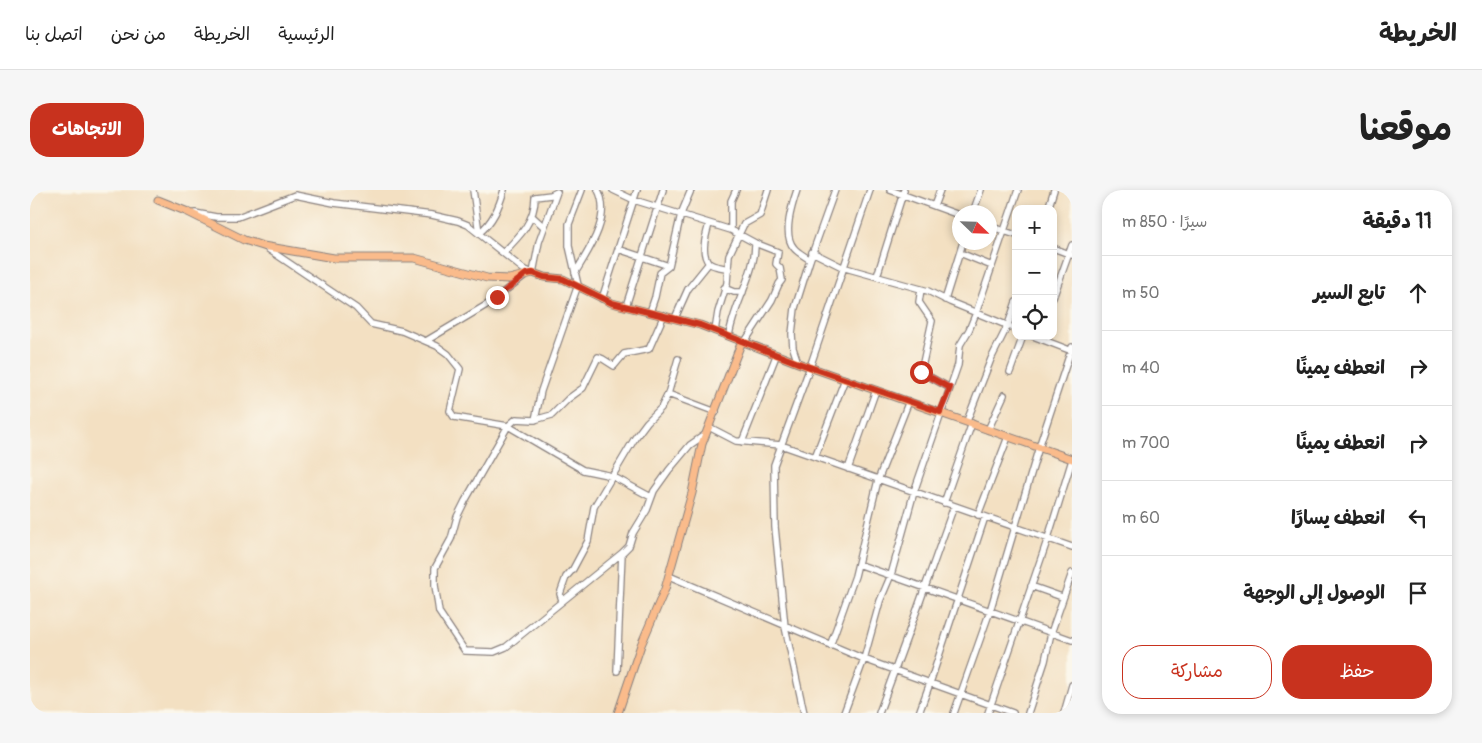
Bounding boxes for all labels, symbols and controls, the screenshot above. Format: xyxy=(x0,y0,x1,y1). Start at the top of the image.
text: الخريطة xyxy=(1379,19,1457,48)
text: اتصل بنا xyxy=(25,23,83,46)
text: من نحن xyxy=(111,23,166,46)
text: الخريطة xyxy=(194,23,250,46)
text: الرئيسية xyxy=(278,23,335,46)
button: الاتجاهات xyxy=(30,103,144,157)
text: موقعنا xyxy=(1359,107,1452,151)
north arrow xyxy=(952,205,997,250)
map controls xyxy=(1012,205,1057,340)
button: + xyxy=(1012,205,1057,250)
text: 11 دقيقة xyxy=(1363,208,1432,235)
text: سيرًا · 850 m xyxy=(1122,212,1207,232)
button: − xyxy=(1012,250,1057,295)
icon: ahead xyxy=(1404,279,1432,307)
text: تابع السير xyxy=(1313,281,1385,305)
text: 50 m xyxy=(1122,283,1159,303)
route end xyxy=(486,286,509,309)
button: locate xyxy=(1012,295,1057,340)
icon: right xyxy=(1404,354,1432,382)
text: انعطف يمينًا xyxy=(1296,356,1385,380)
text: 40 m xyxy=(1122,358,1160,378)
route start xyxy=(910,361,933,384)
icon: right xyxy=(1404,429,1432,457)
text: انعطف يمينًا xyxy=(1296,431,1385,455)
text: 700 m xyxy=(1122,433,1170,453)
icon: left xyxy=(1404,504,1432,532)
text: انعطف يسارًا xyxy=(1291,506,1385,530)
text: 60 m xyxy=(1122,508,1160,528)
icon: arrive xyxy=(1404,579,1432,607)
text: الوصول إلى الوجهة xyxy=(1243,581,1385,605)
button: مشاركة xyxy=(1122,645,1272,699)
button: حفظ xyxy=(1282,645,1432,699)

